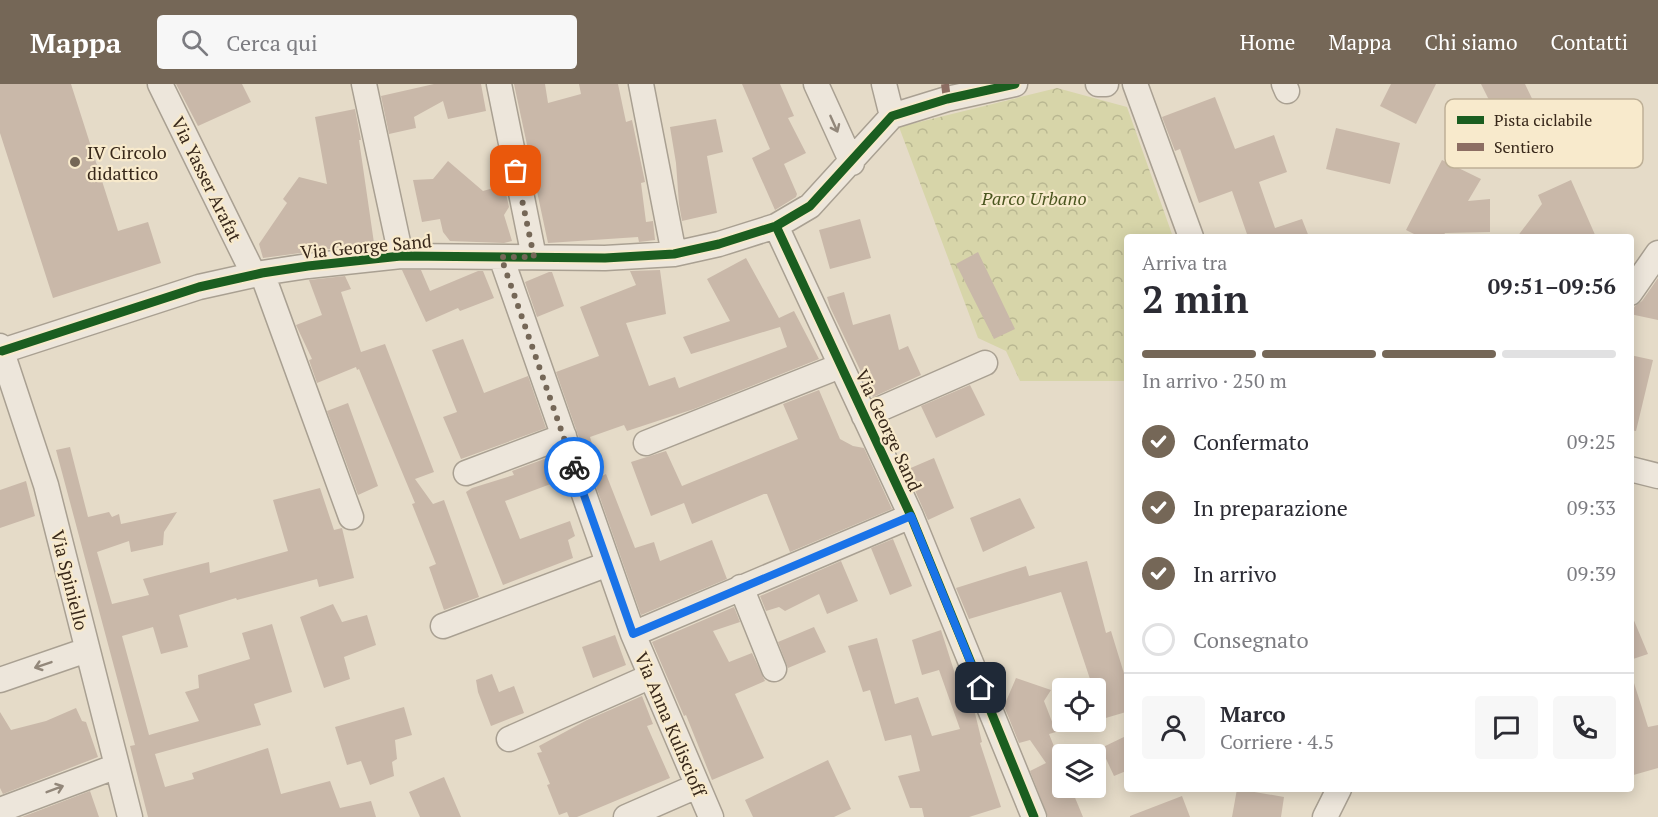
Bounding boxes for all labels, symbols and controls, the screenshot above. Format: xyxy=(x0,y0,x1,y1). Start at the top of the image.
search box xyxy=(157,15,577,69)
text: Mappa xyxy=(30,24,121,61)
icon: search xyxy=(178,26,211,59)
text: Cerca qui xyxy=(226,28,318,57)
text: Home xyxy=(1240,28,1295,56)
text: Mappa xyxy=(1328,28,1392,56)
text: Chi siamo xyxy=(1425,28,1518,56)
text: Contatti xyxy=(1551,28,1628,56)
legend xyxy=(1445,99,1643,168)
text: Pista ciclabile xyxy=(1494,109,1592,131)
street label: Via Yasser Arafat xyxy=(166,113,248,246)
one-way arrow xyxy=(828,114,840,132)
text: Sentiero xyxy=(1494,136,1554,158)
place label: IV Circolo didattico xyxy=(87,140,167,185)
pin xyxy=(490,145,541,196)
icon: bag xyxy=(499,154,532,187)
marker: IV Circolo didattico xyxy=(68,155,82,169)
park label: Parco Urbano xyxy=(980,186,1087,210)
street label: Via George Sand xyxy=(299,228,433,264)
text: Arriva tra xyxy=(1142,249,1227,276)
text: 09:51–09:56 xyxy=(1488,271,1616,300)
text: 2 min xyxy=(1142,272,1249,324)
street label: Via George Sand xyxy=(850,365,928,495)
text: In arrivo · 250 m xyxy=(1142,367,1287,394)
icon: check xyxy=(1142,425,1175,458)
text: Confermato xyxy=(1193,427,1309,456)
text: 09:25 xyxy=(1567,428,1616,455)
courier xyxy=(544,437,604,497)
icon: bike xyxy=(558,451,591,484)
icon: check xyxy=(1142,491,1175,524)
text: In preparazione xyxy=(1193,493,1348,522)
text: 09:33 xyxy=(1567,494,1616,521)
street label: Via Spiniello xyxy=(46,527,94,633)
icon: check xyxy=(1142,557,1175,590)
text: In arrivo xyxy=(1193,559,1277,588)
text: 09:39 xyxy=(1567,560,1616,587)
text: Consegnato xyxy=(1193,625,1309,654)
street label: Via Anna Kuliscioff xyxy=(630,648,713,802)
one-way arrow xyxy=(34,661,53,672)
pin xyxy=(955,662,1006,713)
icon: home xyxy=(964,671,997,704)
map controls xyxy=(1052,678,1106,798)
button: locate xyxy=(1052,678,1106,732)
button: person xyxy=(1142,696,1205,759)
button: chat xyxy=(1475,696,1538,759)
button: phone xyxy=(1553,696,1616,759)
text: Marco xyxy=(1220,699,1286,728)
text: Corriere · 4.5 xyxy=(1220,728,1334,755)
button: layers xyxy=(1052,744,1106,798)
one-way arrow xyxy=(45,783,64,794)

